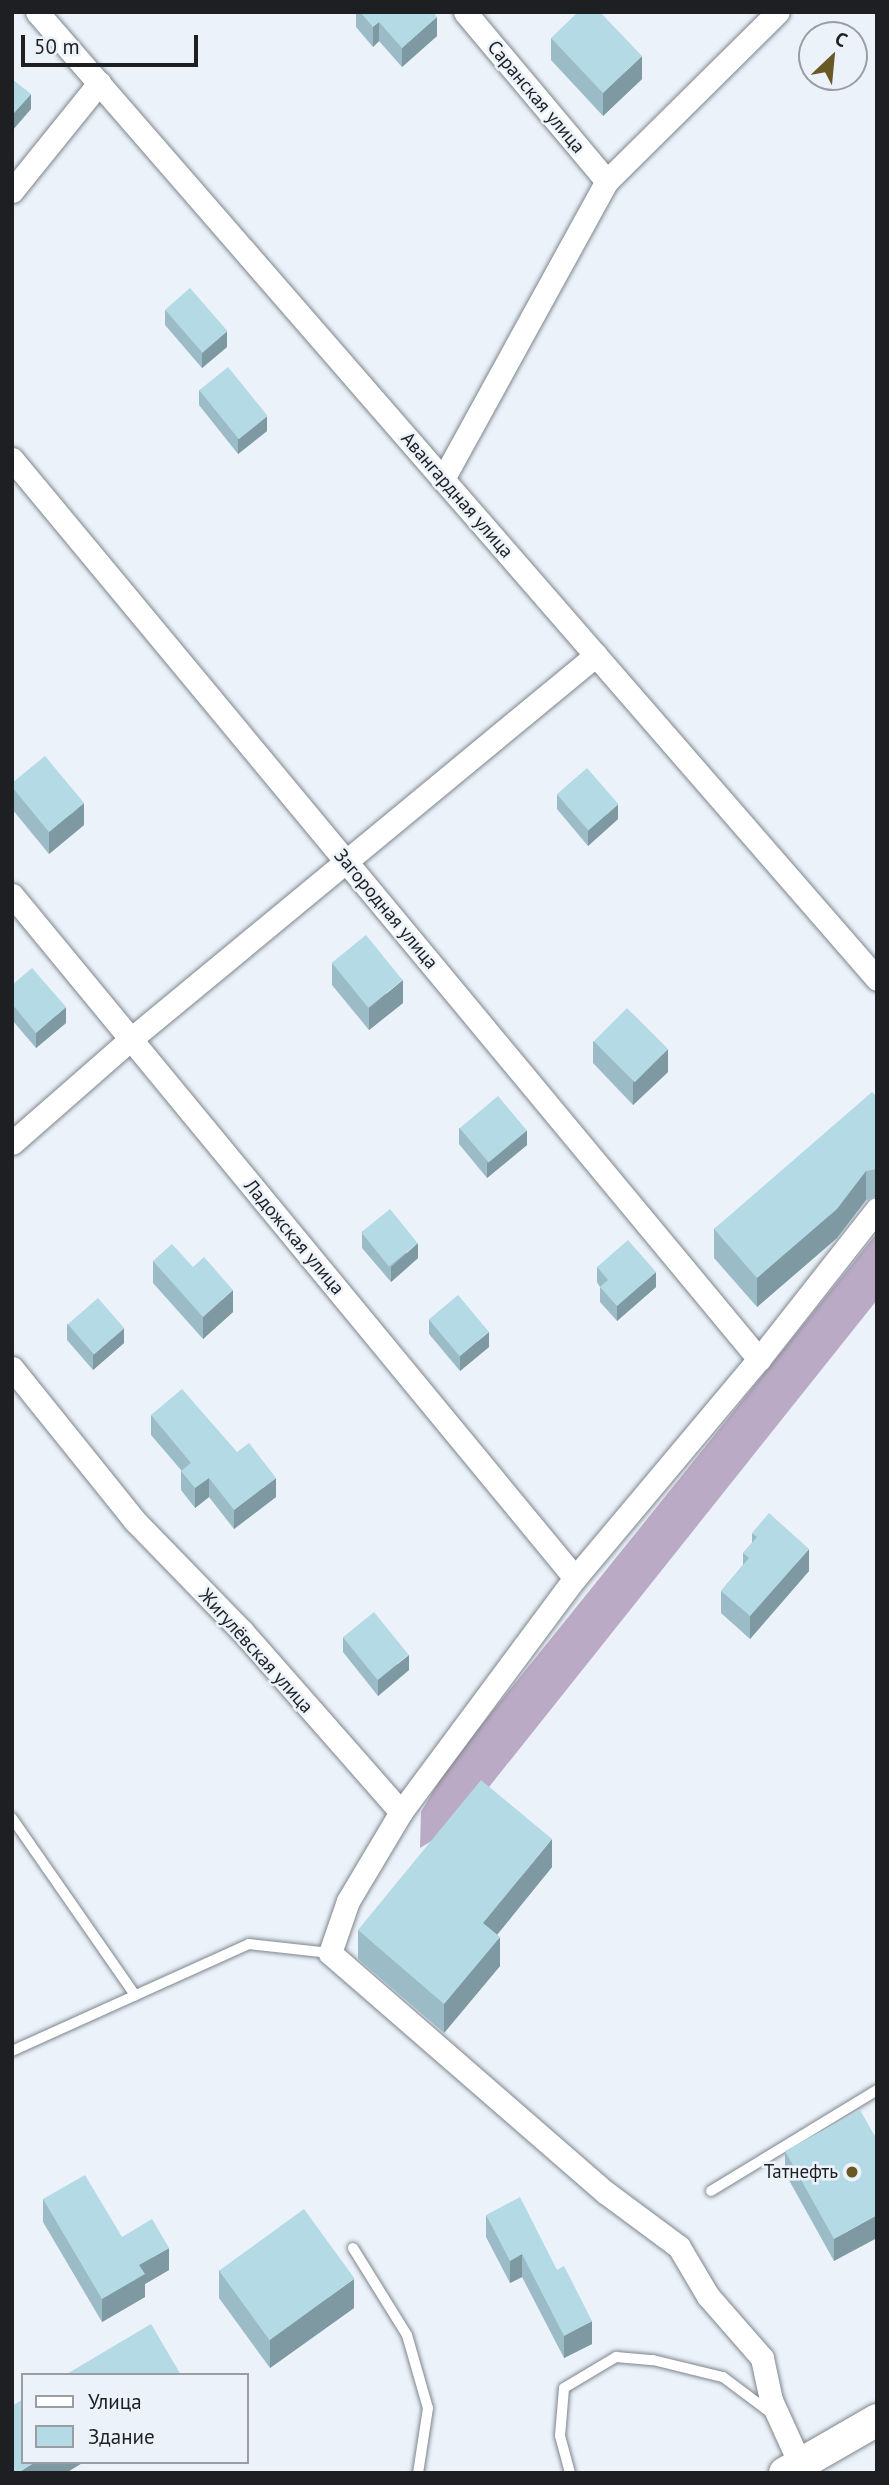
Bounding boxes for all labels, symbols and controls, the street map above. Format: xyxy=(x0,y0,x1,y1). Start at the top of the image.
scale bar xyxy=(24,21,201,65)
north arrow xyxy=(798,21,868,91)
text: С xyxy=(831,26,851,52)
text: 50 m xyxy=(34,33,80,60)
street label: Саранская улица xyxy=(482,36,590,158)
street label: Авангардная улица xyxy=(396,427,518,563)
street label: Загородная улица xyxy=(329,844,443,974)
street label: Ладожская улица xyxy=(239,1175,349,1299)
street label: Жигулёвская улица xyxy=(194,1584,318,1718)
place label: Татнефть xyxy=(764,2161,838,2183)
marker: Татнефть xyxy=(844,2164,860,2180)
legend xyxy=(21,2373,248,2464)
text: Улица xyxy=(88,2388,142,2415)
text: Здание xyxy=(88,2423,155,2450)

